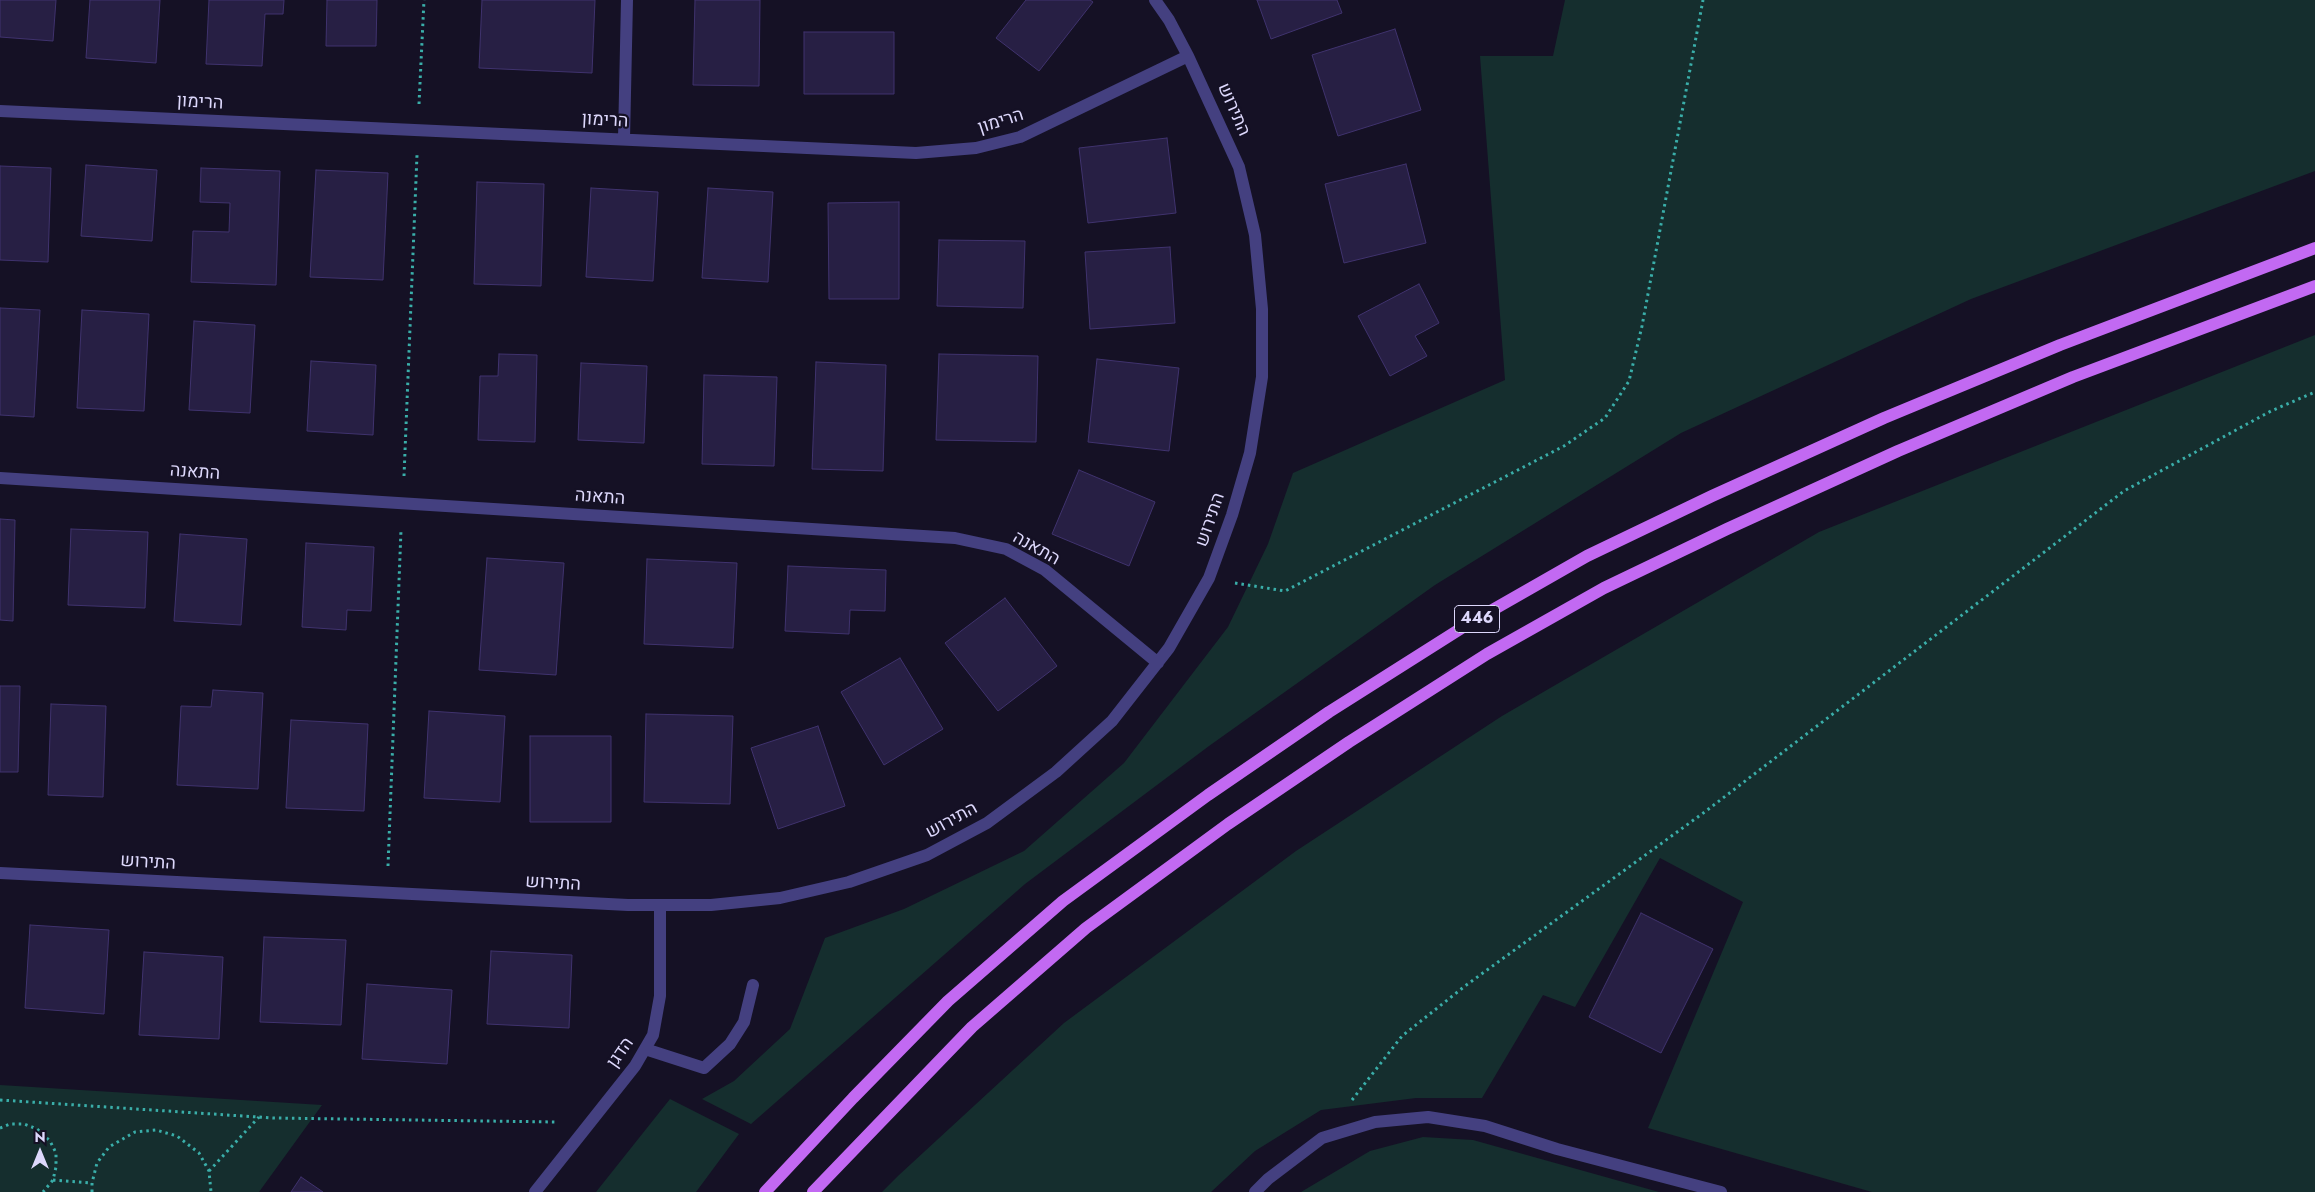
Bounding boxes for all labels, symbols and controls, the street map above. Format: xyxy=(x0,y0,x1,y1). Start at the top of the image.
street label: התירוש xyxy=(1212,80,1254,140)
street label: הרימון xyxy=(176,91,224,115)
street label: הרימון xyxy=(975,105,1027,139)
street label: הרימון xyxy=(581,109,629,133)
street label: התאנה xyxy=(169,460,221,486)
street label: התאנה xyxy=(574,485,626,511)
street label: התירוש xyxy=(1192,490,1230,550)
street label: התאנה xyxy=(1009,527,1063,571)
road number: 446 xyxy=(1454,606,1500,632)
street label: התירוש xyxy=(922,798,982,844)
street label: התירוש xyxy=(120,851,176,875)
street label: התירוש xyxy=(525,872,581,896)
street label: הדגן xyxy=(603,1034,639,1072)
north arrow xyxy=(15,1127,65,1177)
text: N xyxy=(34,1127,46,1147)

